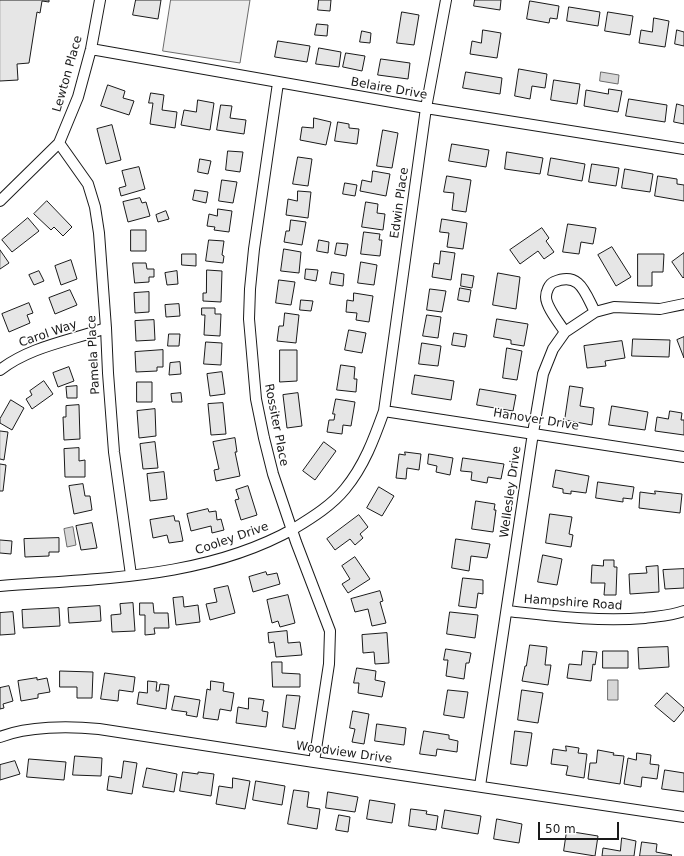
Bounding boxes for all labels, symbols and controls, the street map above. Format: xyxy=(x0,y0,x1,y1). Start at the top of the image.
street label: Lewton Place xyxy=(50,34,86,114)
street label: Belaire Drive xyxy=(350,75,428,103)
street label: Edwin Place xyxy=(388,167,412,239)
street label: Pamela Place xyxy=(85,315,103,395)
street label: Carol Way xyxy=(17,317,79,351)
street label: Rossiter Place xyxy=(261,383,291,467)
street label: Hanover Drive xyxy=(492,406,580,434)
street label: Wellesley Drive xyxy=(497,445,525,539)
street label: Cooley Drive xyxy=(193,520,271,558)
street label: Hampshire Road xyxy=(523,592,623,614)
street label: Woodview Drive xyxy=(295,739,393,767)
scale bar xyxy=(540,814,621,840)
text: 50 m xyxy=(545,822,576,836)

